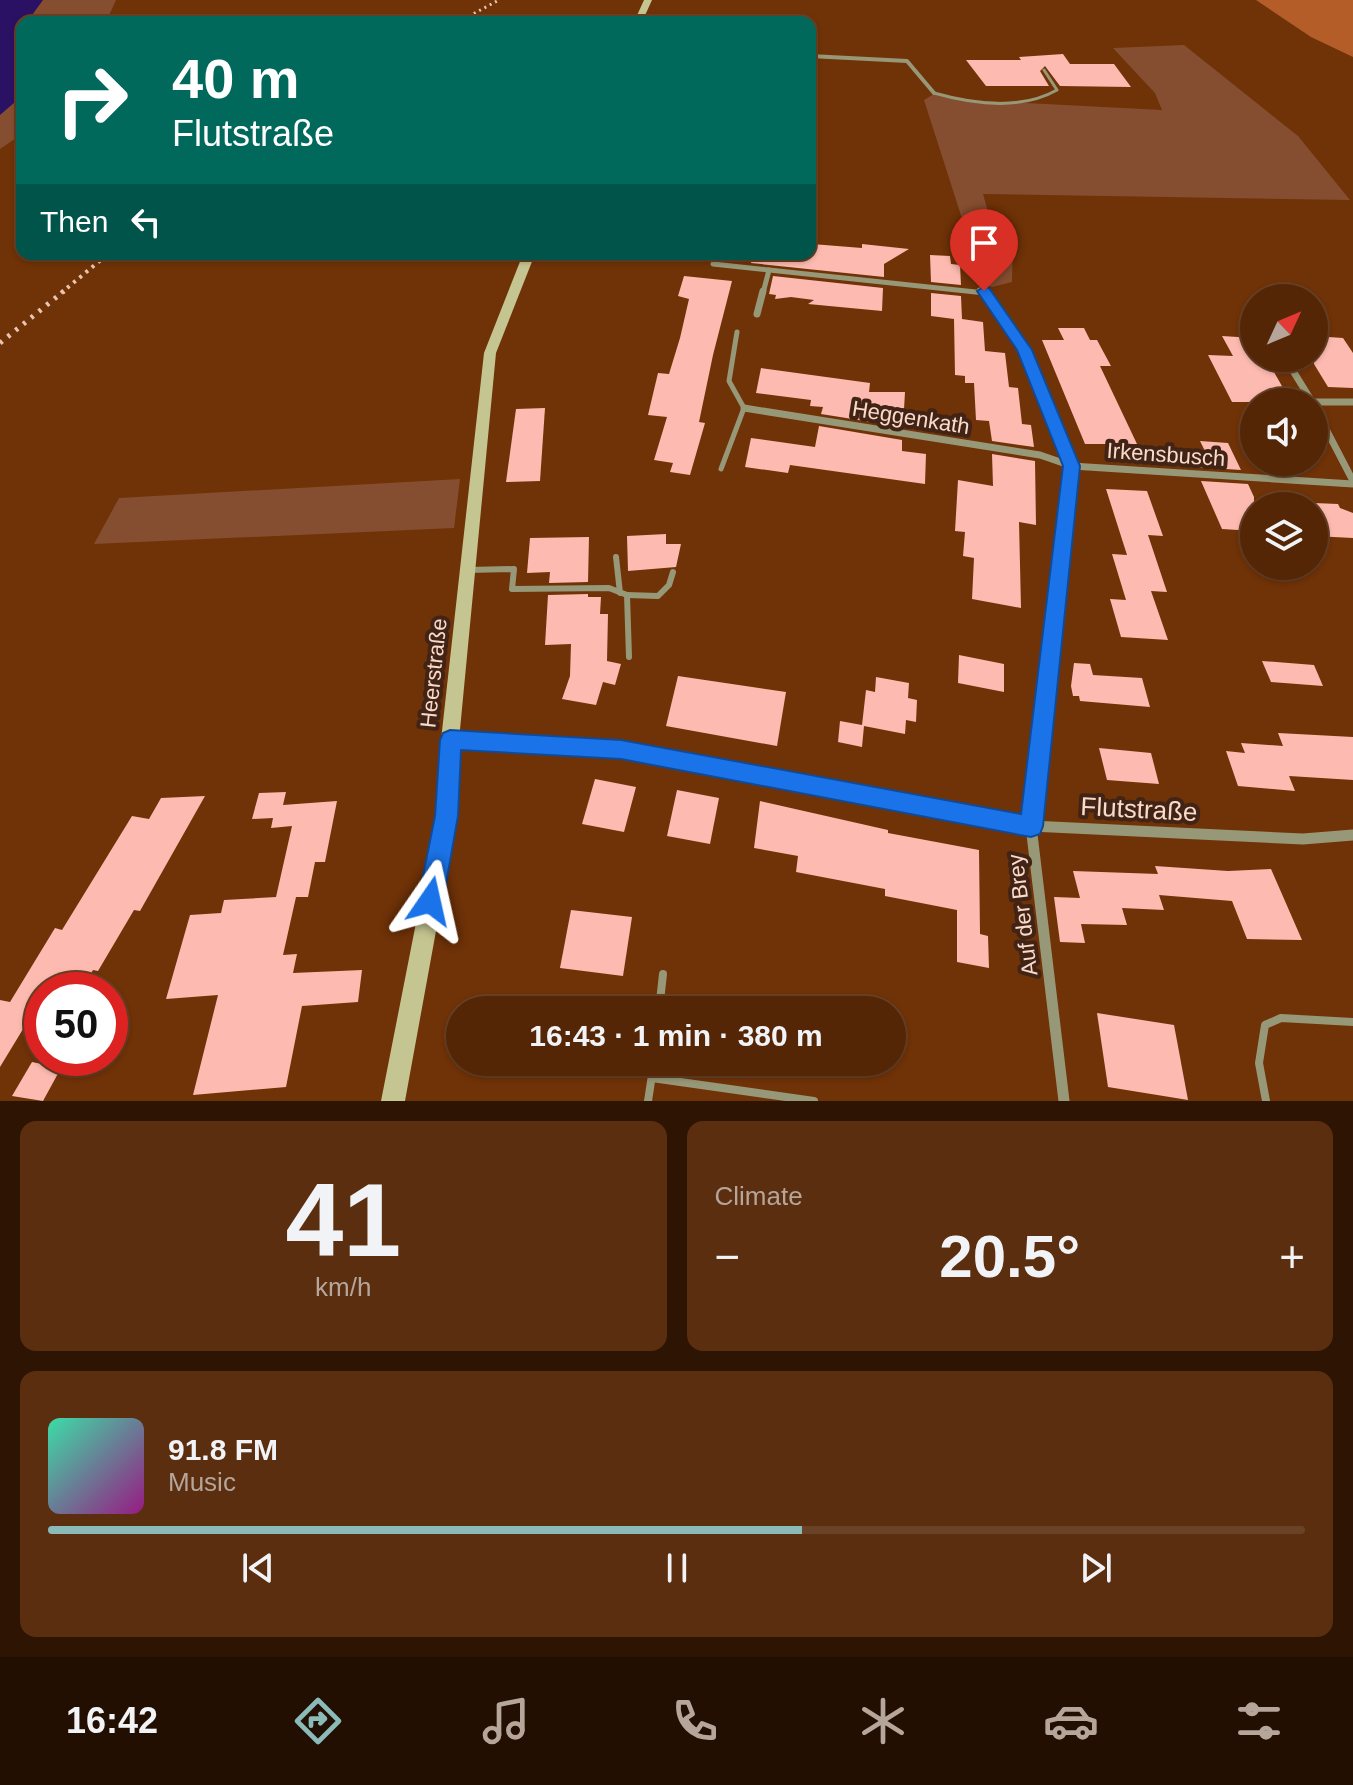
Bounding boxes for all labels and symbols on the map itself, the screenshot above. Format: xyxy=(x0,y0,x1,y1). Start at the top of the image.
pin xyxy=(950,209,1018,291)
north arrow xyxy=(1240,284,1328,372)
street label: Heggenkath xyxy=(850,396,971,439)
street label: Irkensbusch xyxy=(1106,438,1226,471)
street label: Heerstraße xyxy=(415,617,452,729)
street label: Flutstraße xyxy=(1080,791,1198,827)
street label: Auf der Brey xyxy=(1003,853,1042,977)
position arrow xyxy=(388,859,472,943)
speed limit sign: 50 xyxy=(24,972,128,1076)

